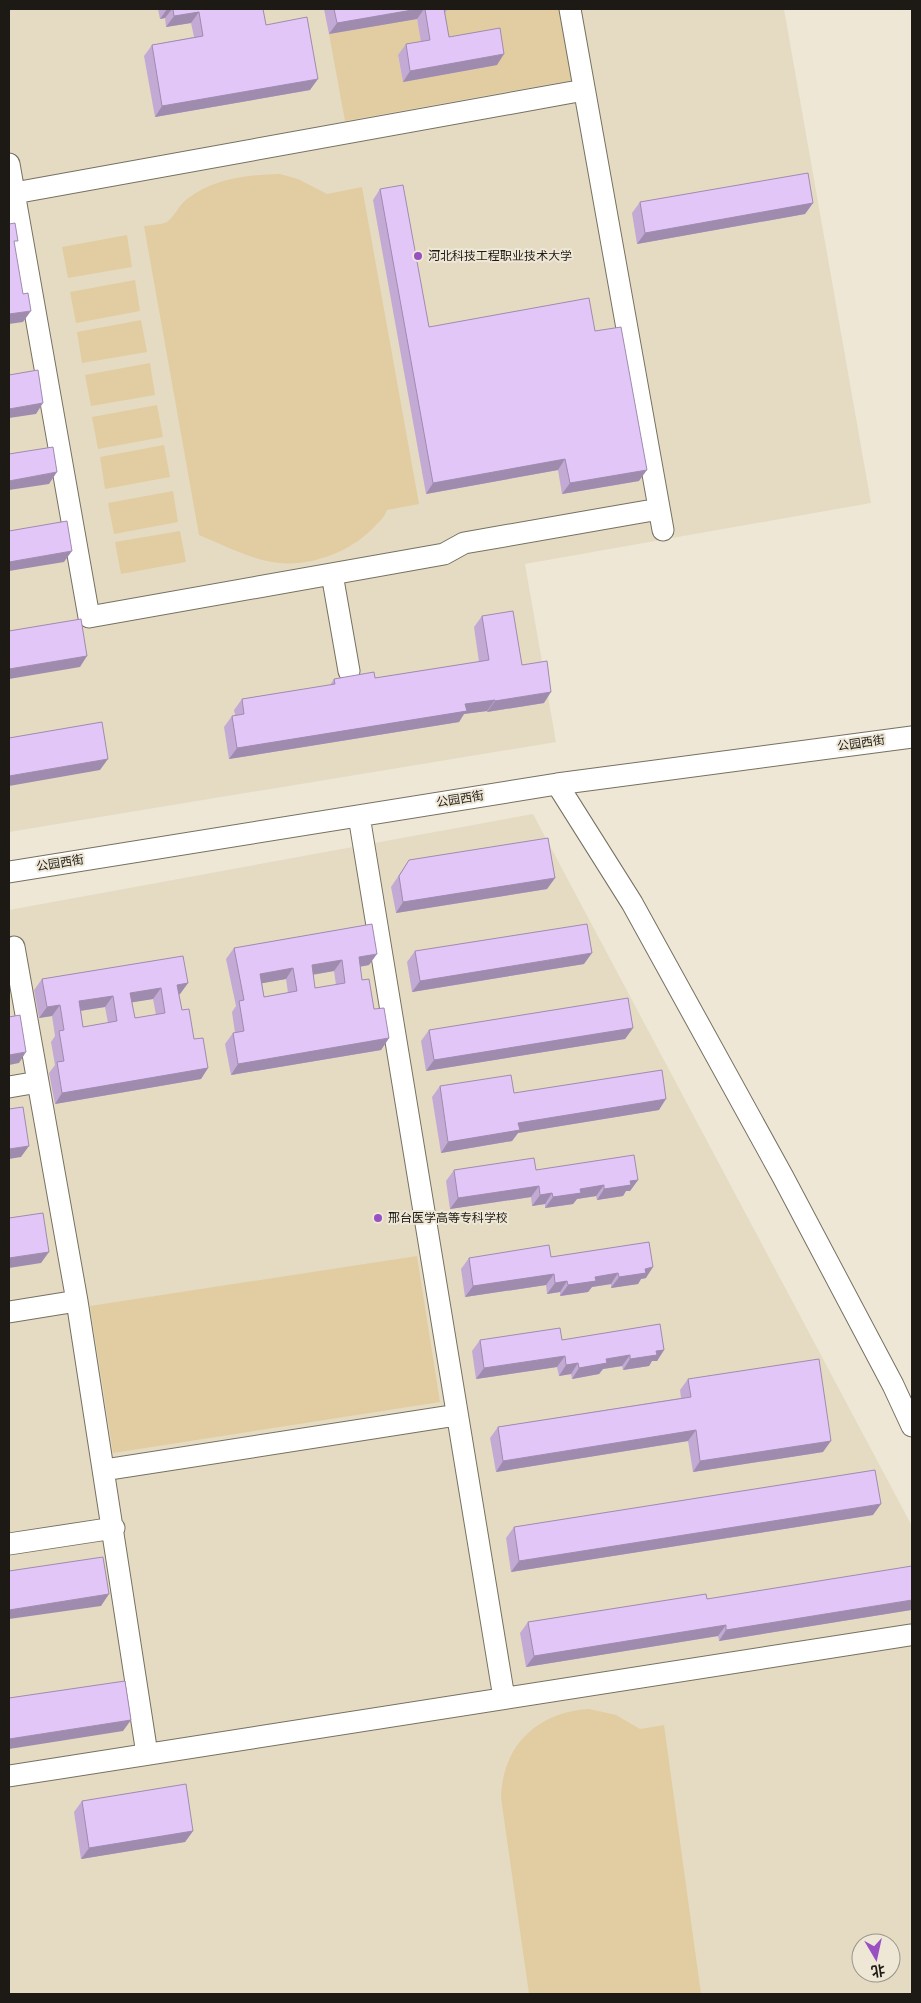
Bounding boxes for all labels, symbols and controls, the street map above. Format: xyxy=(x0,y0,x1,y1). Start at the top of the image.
place label: 河北科技工程职业技术大学 xyxy=(428,248,572,263)
marker: 河北科技工程职业技术大学 xyxy=(412,250,424,262)
street label: 公园西街 xyxy=(836,732,886,753)
street label: 公园西街 xyxy=(435,787,485,810)
street label: 公园西街 xyxy=(35,851,85,874)
place label: 邢台医学高等专科学校 xyxy=(388,1210,508,1225)
marker: 邢台医学高等专科学校 xyxy=(372,1212,384,1224)
north arrow xyxy=(851,1933,901,1983)
text: 北 xyxy=(870,1961,886,1981)

